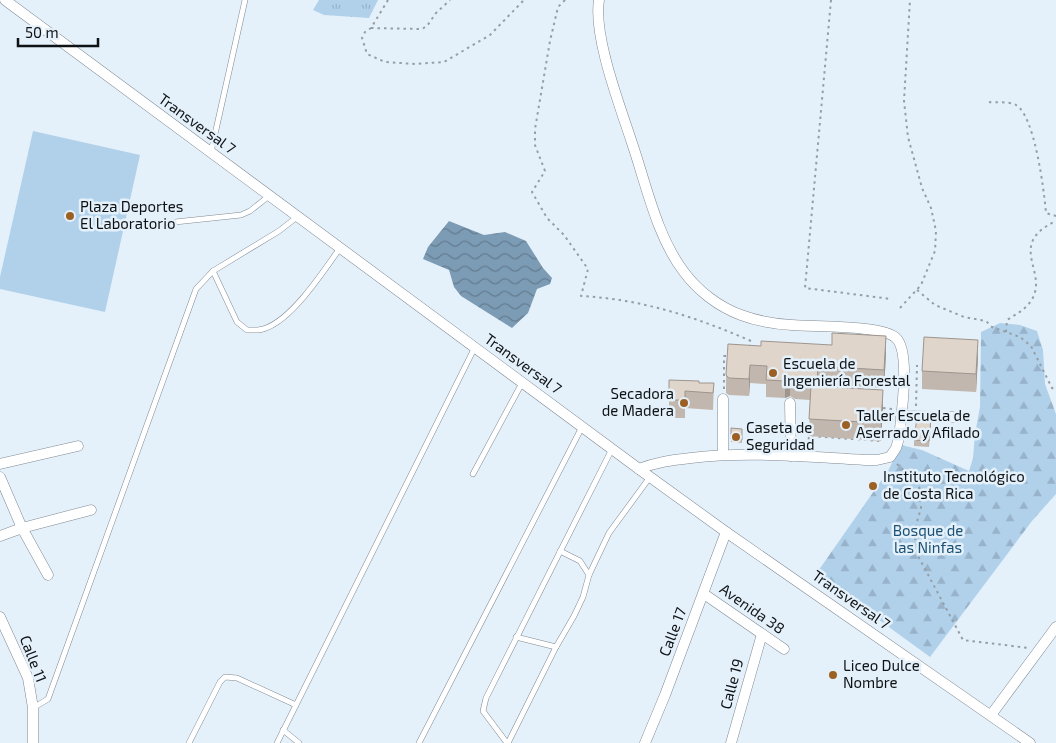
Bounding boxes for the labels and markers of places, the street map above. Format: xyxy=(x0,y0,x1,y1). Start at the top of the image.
place label: Plaza Deportes El Laboratorio xyxy=(80,197,183,232)
marker: Plaza Deportes El Laboratorio xyxy=(64,210,76,222)
place label: Escuela de Ingeniería Forestal xyxy=(783,354,911,389)
marker: Escuela de Ingeniería Forestal xyxy=(767,367,779,379)
place label: Secadora de Madera xyxy=(602,384,674,419)
marker: Secadora de Madera xyxy=(678,397,690,409)
place label: Taller Escuela de Aserrado y Afilado xyxy=(856,406,980,441)
place label: Caseta de Seguridad xyxy=(746,418,815,453)
marker: Taller Escuela de Aserrado y Afilado xyxy=(840,419,852,431)
marker: Caseta de Seguridad xyxy=(730,431,742,443)
place label: Instituto Tecnológico de Costa Rica xyxy=(883,467,1025,502)
marker: Instituto Tecnológico de Costa Rica xyxy=(867,480,879,492)
place label: Liceo Dulce Nombre xyxy=(843,656,920,691)
marker: Liceo Dulce Nombre xyxy=(827,669,839,681)

